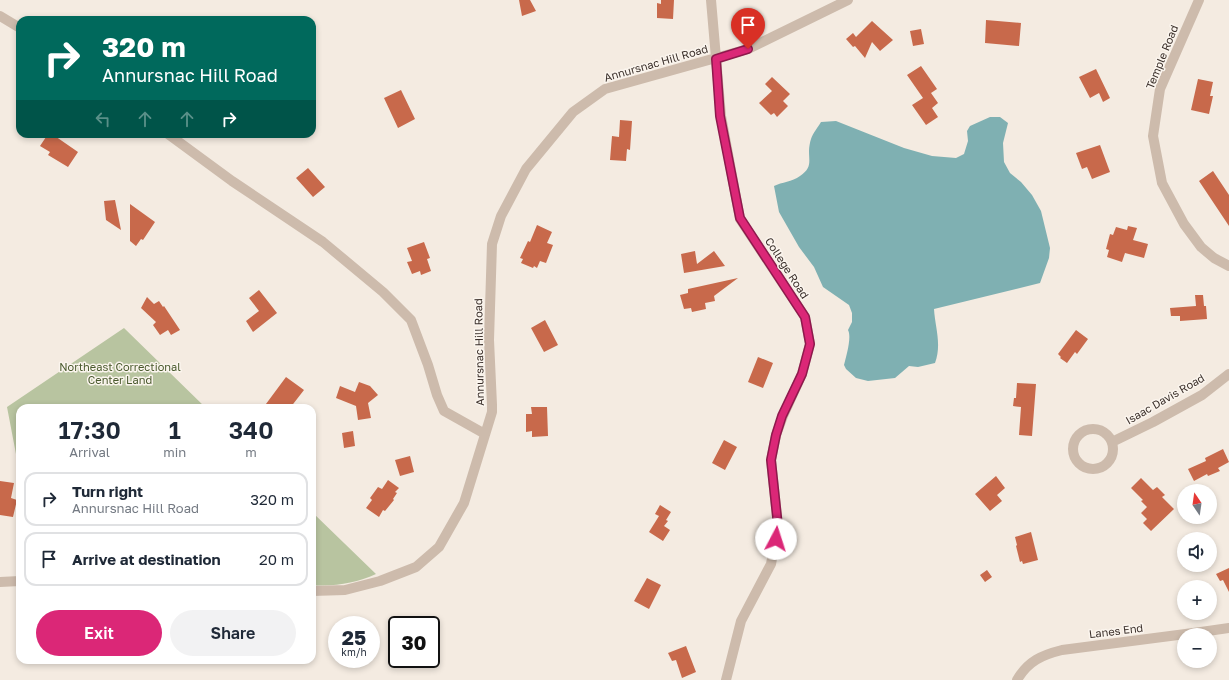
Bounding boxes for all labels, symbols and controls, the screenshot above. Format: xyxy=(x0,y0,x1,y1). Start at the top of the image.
pin xyxy=(731,8,765,49)
icon: arrive xyxy=(737,14,759,36)
street label: Temple Road xyxy=(1143,23,1180,91)
text: 320 m xyxy=(102,30,186,63)
icon: right xyxy=(36,32,88,84)
street label: Annursnac Hill Road xyxy=(602,41,709,84)
text: Annursnac Hill Road xyxy=(102,64,278,86)
icon: left xyxy=(92,108,114,130)
icon: ahead xyxy=(134,108,156,130)
icon: ahead xyxy=(176,108,198,130)
icon: right xyxy=(218,108,240,130)
street label: College Road xyxy=(763,235,812,301)
street label: Annursnac Hill Road xyxy=(471,298,486,406)
park label: Northeast Correctional Center Land xyxy=(59,360,181,386)
street label: Isaac Davis Road xyxy=(1123,371,1206,426)
text: 17:30 xyxy=(58,415,121,444)
text: 1 xyxy=(169,415,181,444)
text: 340 xyxy=(229,415,274,444)
text: Arrival xyxy=(69,444,110,460)
text: min xyxy=(163,444,186,460)
text: m xyxy=(245,444,257,460)
text: Turn right xyxy=(72,482,143,500)
north arrow xyxy=(1177,484,1217,524)
map controls xyxy=(1177,484,1217,668)
icon: right xyxy=(38,488,60,510)
text: 320 m xyxy=(250,490,294,508)
text: Annursnac Hill Road xyxy=(72,500,199,516)
position arrow xyxy=(755,518,797,560)
button: sound xyxy=(1177,532,1217,572)
icon: arrive xyxy=(38,548,60,570)
text: Arrive at destination xyxy=(72,550,221,568)
text: 20 m xyxy=(259,550,294,568)
button: + xyxy=(1177,580,1217,620)
button: Exit xyxy=(36,610,162,656)
button: Share xyxy=(170,610,296,656)
speed limit sign: 30 xyxy=(388,616,440,668)
street label: Lanes End xyxy=(1088,621,1144,640)
text: 25 xyxy=(342,625,366,649)
button: − xyxy=(1177,628,1217,668)
text: km/h xyxy=(341,646,367,658)

